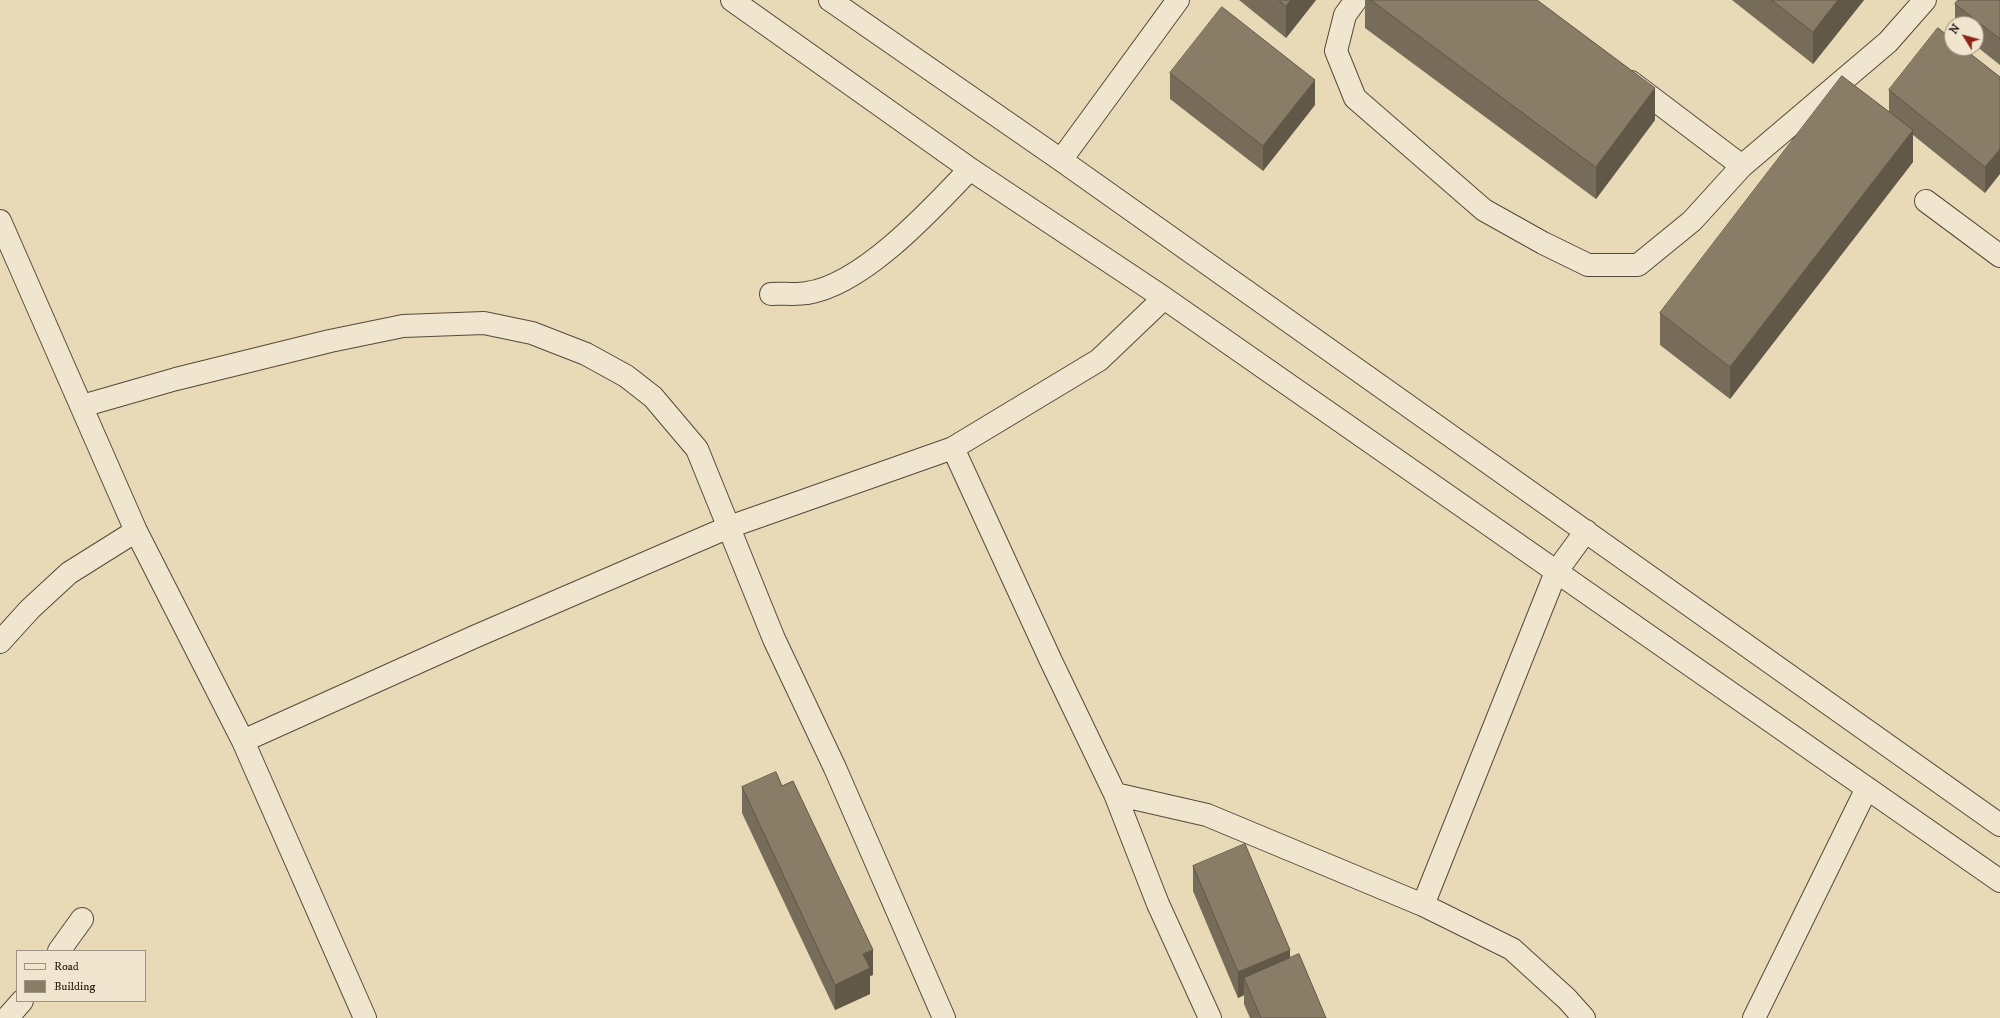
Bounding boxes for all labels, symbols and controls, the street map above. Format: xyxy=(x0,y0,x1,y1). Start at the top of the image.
north arrow xyxy=(1944,16,1984,56)
text: N xyxy=(1947,22,1964,37)
legend xyxy=(16,950,146,1002)
text: Road xyxy=(54,959,79,974)
text: Building xyxy=(54,979,95,994)

